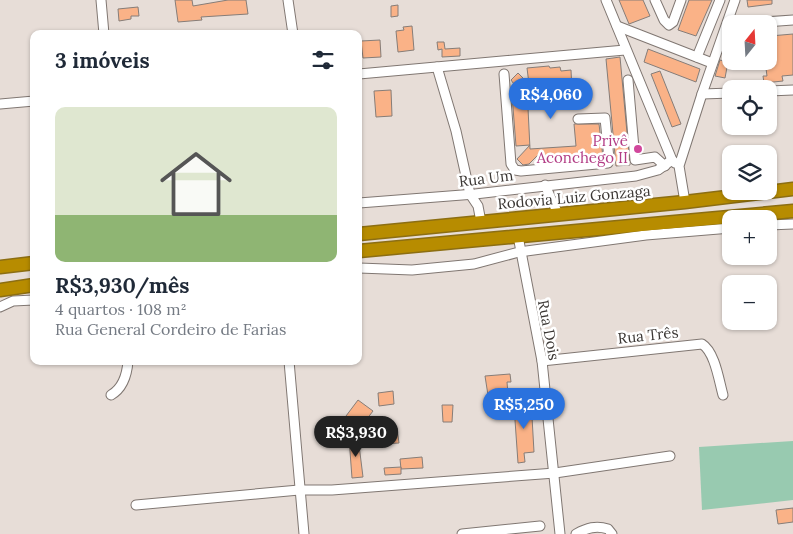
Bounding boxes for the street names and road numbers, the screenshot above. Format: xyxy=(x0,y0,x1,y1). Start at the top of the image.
street label: Rua Um xyxy=(458,165,514,191)
street label: Rodovia Luiz Gonzaga xyxy=(497,181,652,213)
street label: Rua Dois xyxy=(534,298,564,362)
street label: Rua Três xyxy=(617,322,679,348)

